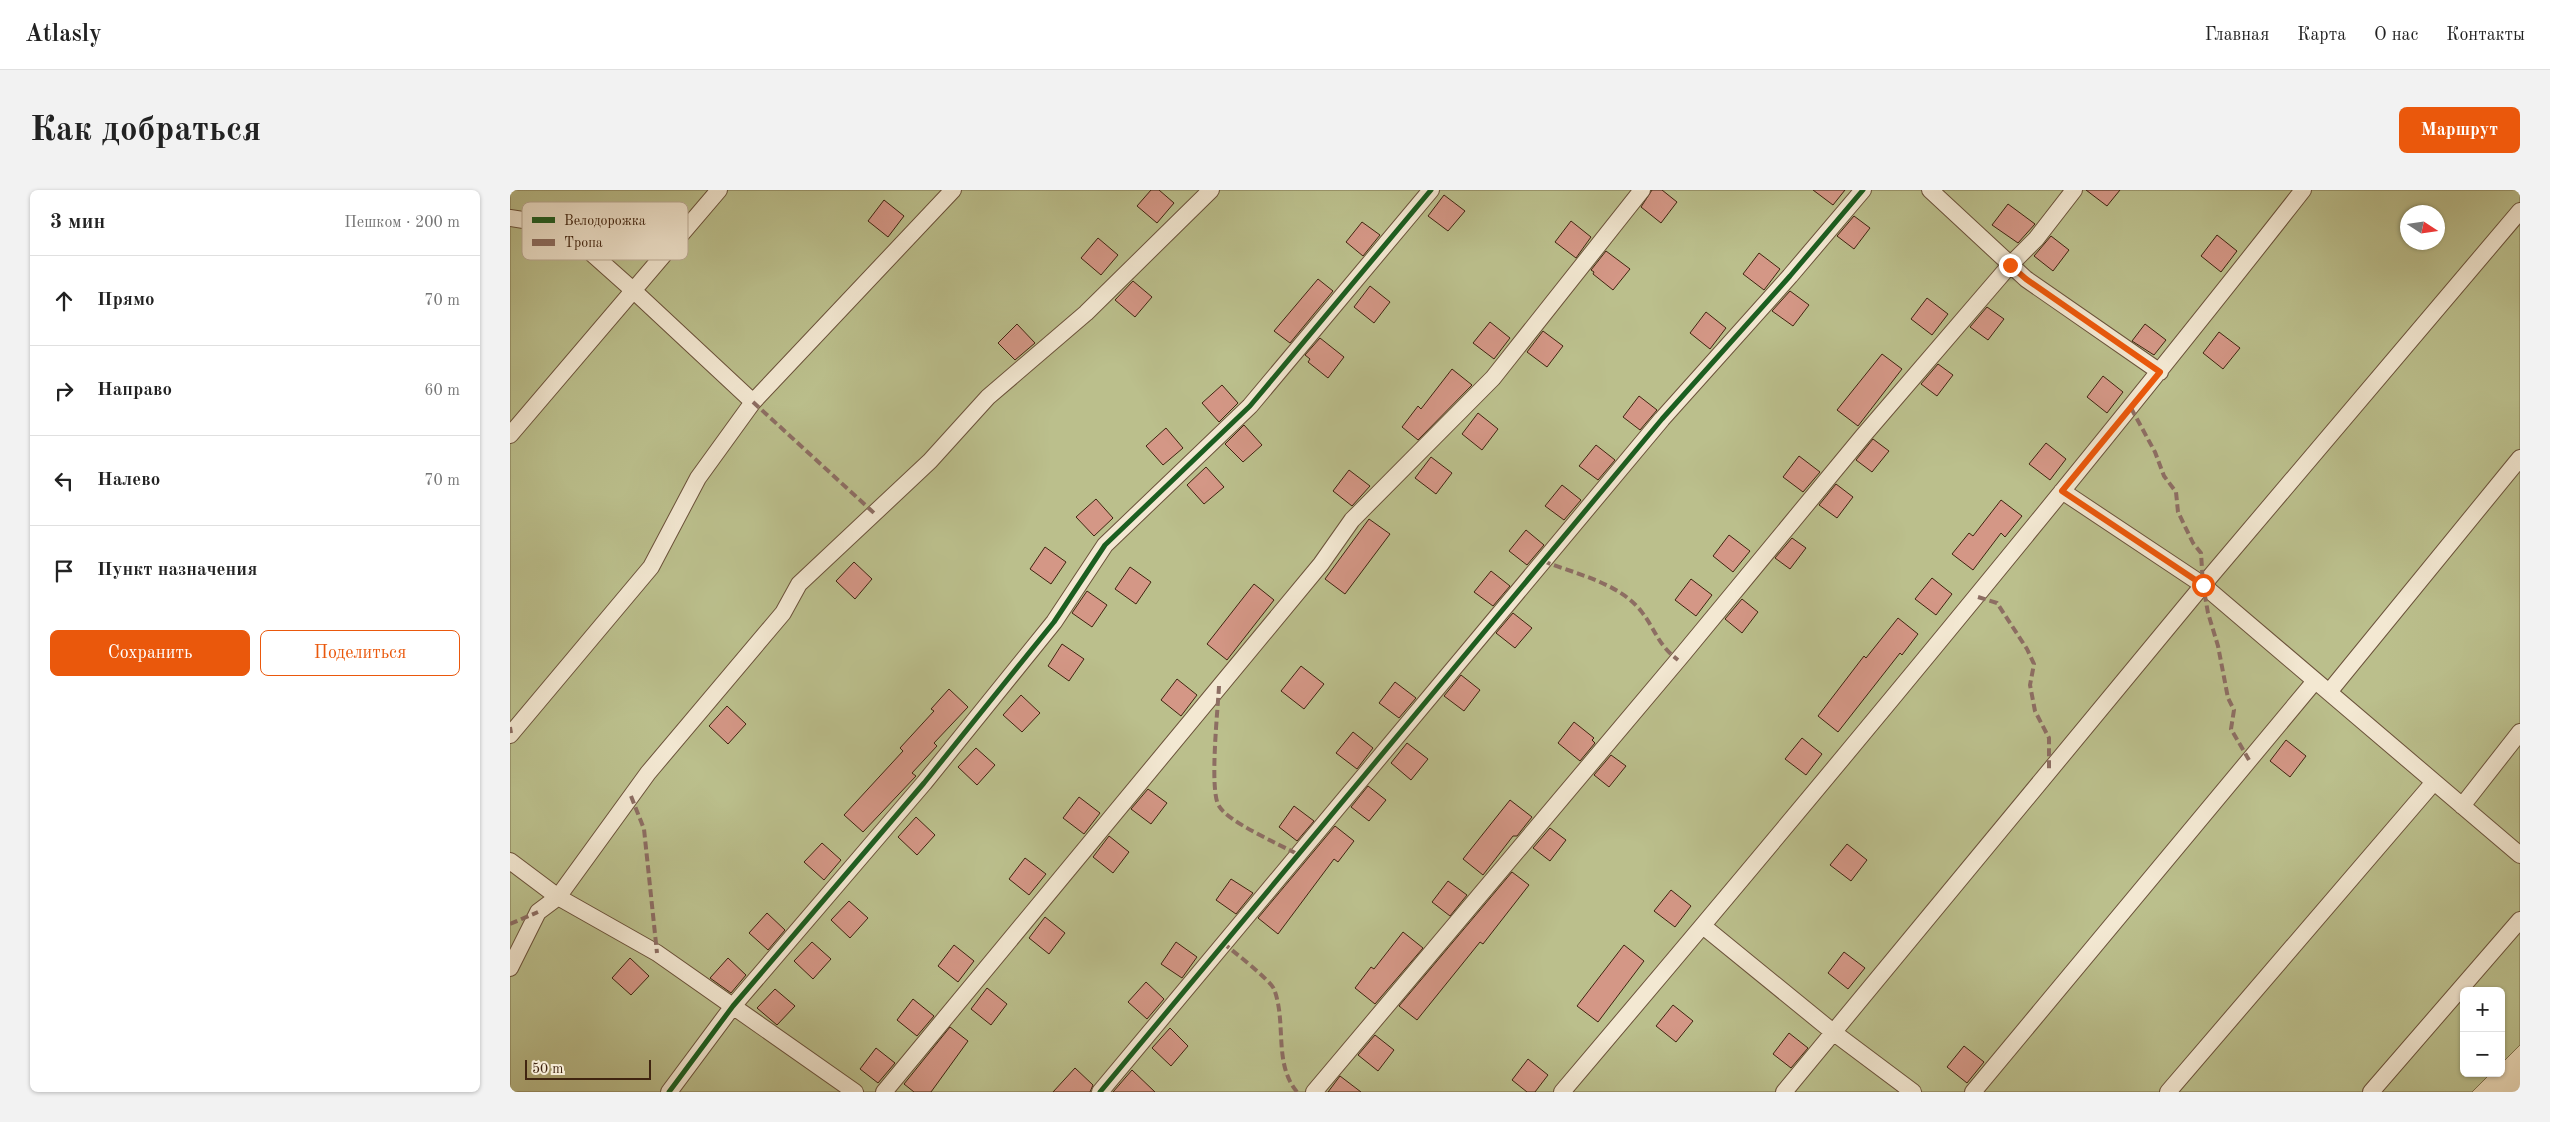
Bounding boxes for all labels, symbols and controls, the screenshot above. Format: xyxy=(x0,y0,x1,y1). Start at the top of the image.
text: Atlasly xyxy=(25,23,102,47)
text: Главная xyxy=(2205,26,2269,44)
text: Карта xyxy=(2297,26,2346,44)
text: О нас xyxy=(2374,26,2418,44)
text: Контакты xyxy=(2446,26,2525,44)
button: Маршрут xyxy=(2399,107,2520,153)
text: Как добраться xyxy=(30,113,261,148)
legend xyxy=(522,202,688,260)
north arrow xyxy=(2400,205,2445,250)
text: 3 мин xyxy=(50,212,105,233)
text: Велодорожка xyxy=(564,214,646,228)
text: Пешком · 200 m xyxy=(344,215,460,231)
text: Тропа xyxy=(564,236,603,250)
route end xyxy=(1999,254,2022,277)
icon: ahead xyxy=(50,287,78,315)
text: Прямо xyxy=(97,291,155,310)
text: 70 m xyxy=(424,293,460,309)
icon: right xyxy=(50,377,78,405)
text: Направо xyxy=(97,381,172,400)
text: 60 m xyxy=(424,383,460,399)
icon: left xyxy=(50,467,78,495)
text: Налево xyxy=(97,471,160,490)
text: 70 m xyxy=(424,473,460,489)
icon: arrive xyxy=(50,557,78,585)
text: Пункт назначения xyxy=(97,561,257,580)
route start xyxy=(2192,574,2215,597)
button: Сохранить xyxy=(50,630,250,676)
button: Поделиться xyxy=(260,630,460,676)
map controls xyxy=(2460,987,2505,1077)
button: + xyxy=(2460,987,2505,1032)
button: − xyxy=(2460,1032,2505,1077)
scale bar xyxy=(525,1057,651,1080)
text: 50 m xyxy=(532,1062,563,1076)

